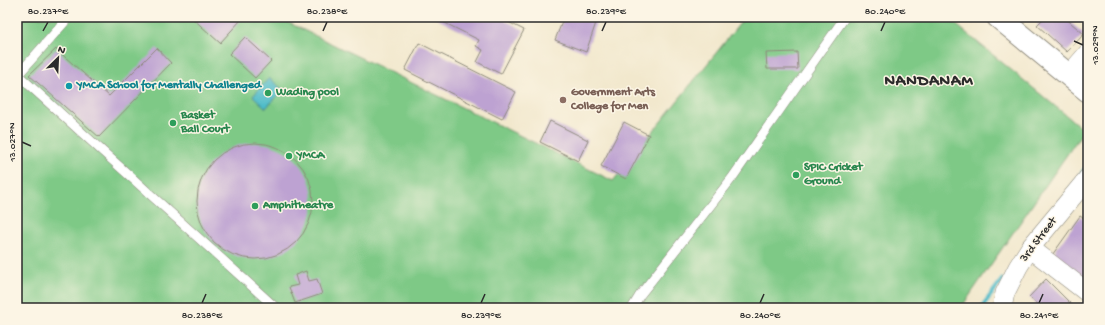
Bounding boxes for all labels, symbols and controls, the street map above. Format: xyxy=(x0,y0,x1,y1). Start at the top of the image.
text: 80.237°E xyxy=(28,6,69,18)
text: 80.238°E xyxy=(307,6,348,18)
text: 80.239°E xyxy=(586,6,627,18)
text: 80.240°E xyxy=(865,6,906,18)
text: 13.029°N xyxy=(1090,25,1102,66)
north arrow xyxy=(38,38,78,78)
text: N xyxy=(56,44,67,58)
district label: NANDANAM xyxy=(884,73,974,92)
place label: YMCA School for Mentally Challenged xyxy=(75,79,263,93)
marker: YMCA School for Mentally Challenged xyxy=(64,81,74,91)
place label: Wading pool xyxy=(275,86,339,100)
place label: Government Arts College for Men xyxy=(570,86,656,114)
marker: Wading pool xyxy=(263,88,273,98)
marker: Government Arts College for Men xyxy=(558,95,568,105)
place label: Basket Ball Court xyxy=(180,109,231,137)
marker: Basket Ball Court xyxy=(168,118,178,128)
text: 13.027°N xyxy=(7,122,19,163)
place label: YMCA xyxy=(295,149,325,163)
marker: YMCA xyxy=(284,151,294,161)
place label: SPIC Cricket Ground xyxy=(804,161,863,189)
marker: SPIC Cricket Ground xyxy=(791,170,801,180)
place label: Amphitheatre xyxy=(262,199,334,213)
marker: Amphitheatre xyxy=(250,201,260,211)
street label: 3rd Street xyxy=(1017,214,1061,266)
text: 80.238°E xyxy=(182,310,223,322)
text: 80.239°E xyxy=(461,310,502,322)
text: 80.240°E xyxy=(740,310,781,322)
text: 80.241°E xyxy=(1020,310,1059,322)

